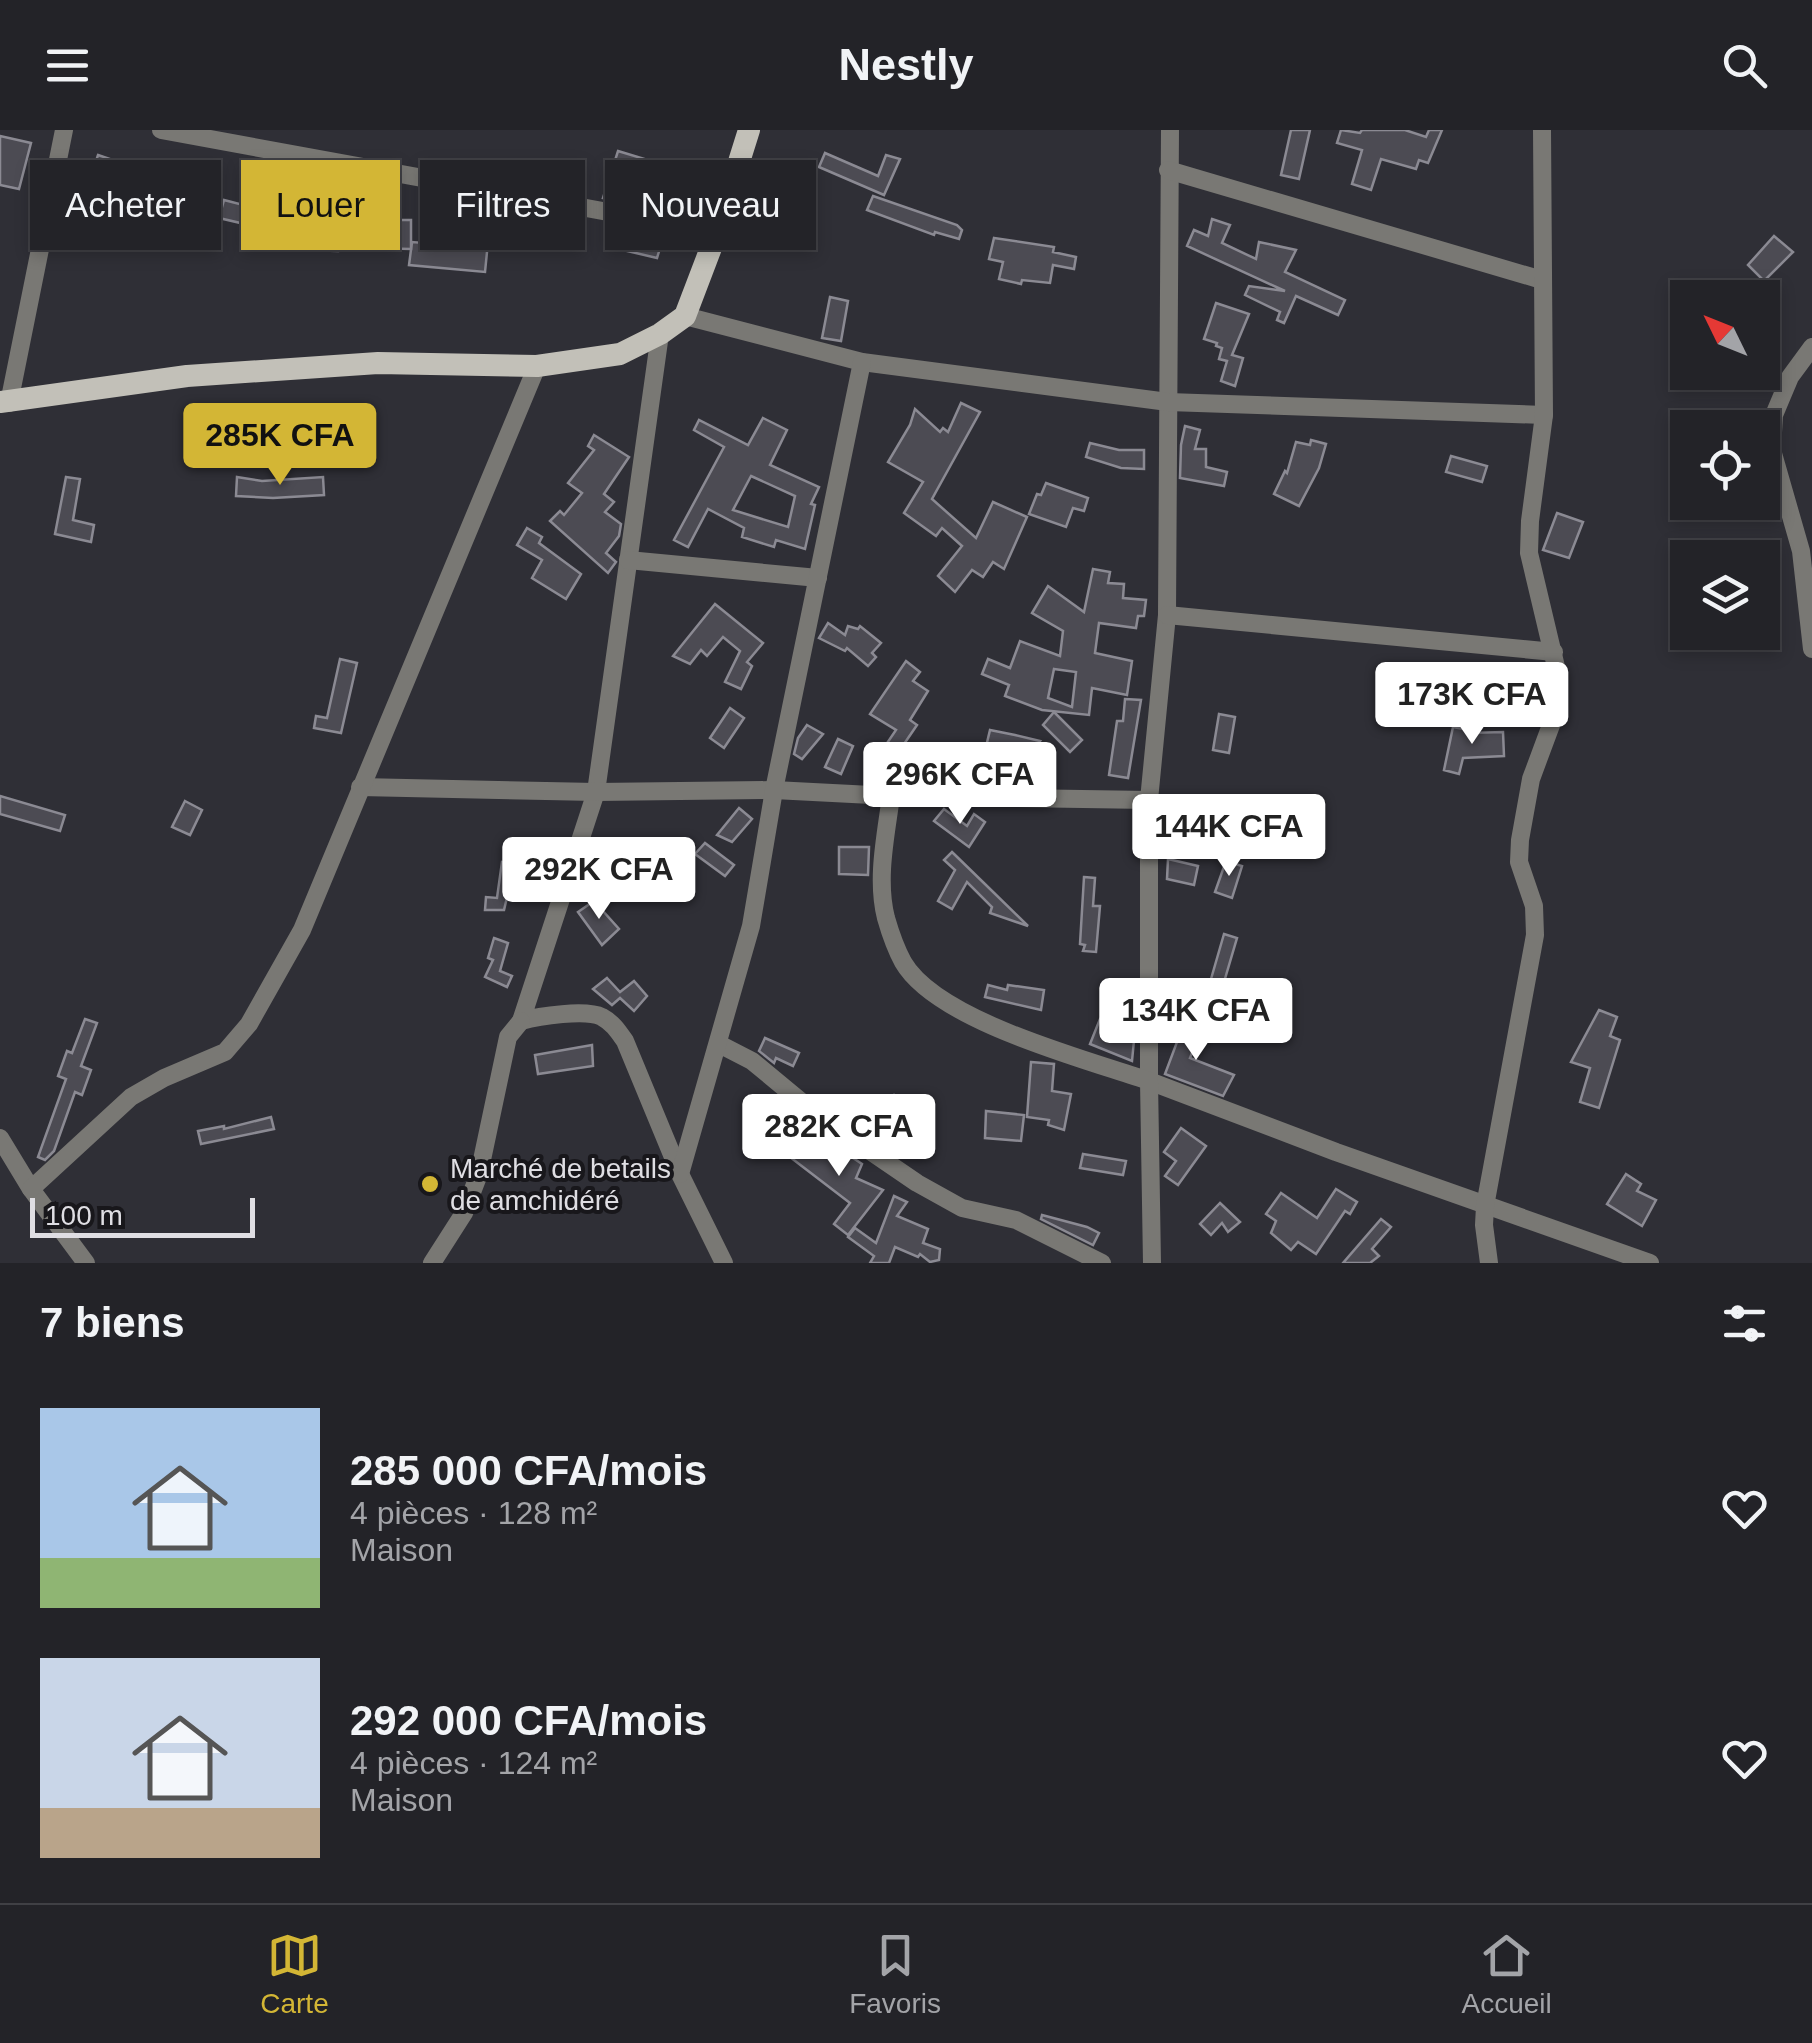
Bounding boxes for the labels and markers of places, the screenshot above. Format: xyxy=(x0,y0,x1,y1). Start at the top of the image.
pin: 285K CFA xyxy=(177,403,383,488)
pin: 173K CFA xyxy=(1369,662,1575,747)
pin: 296K CFA xyxy=(857,742,1063,827)
pin: 144K CFA xyxy=(1126,794,1332,879)
pin: 292K CFA xyxy=(496,837,702,922)
pin: 134K CFA xyxy=(1093,978,1299,1063)
pin: 282K CFA xyxy=(736,1094,942,1179)
place label: Marché de betails de amchidéré xyxy=(450,1153,671,1216)
marker: Marché de betails de amchidéré xyxy=(419,1173,441,1195)

